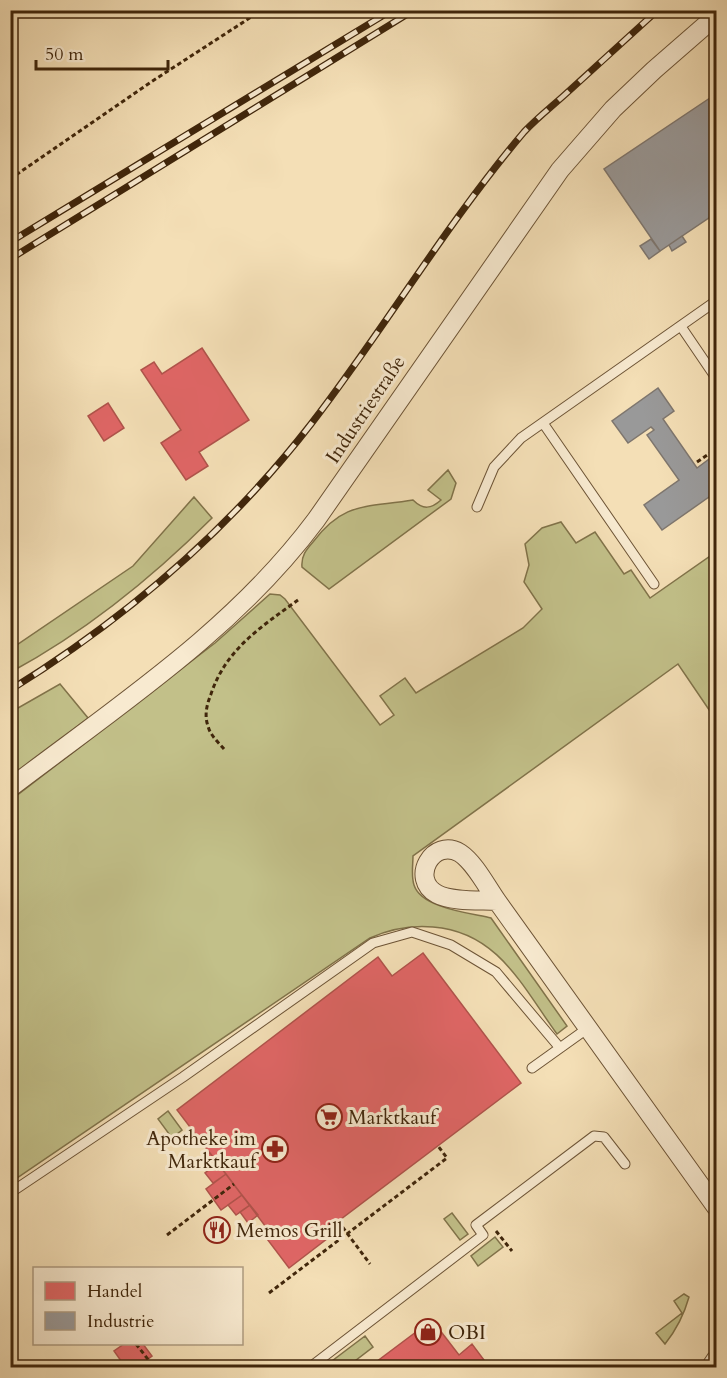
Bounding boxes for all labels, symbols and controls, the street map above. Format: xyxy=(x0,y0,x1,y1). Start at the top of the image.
scale bar xyxy=(36,33,168,71)
text: 50 m xyxy=(45,42,84,67)
street label: Industriestraße xyxy=(319,350,411,469)
supermarket icon: Marktkauf xyxy=(314,1102,344,1132)
place label: Marktkauf xyxy=(348,1104,439,1131)
place label: Apotheke im Marktkauf xyxy=(146,1125,259,1175)
pharmacy icon: Apotheke im Marktkauf xyxy=(260,1134,290,1164)
restaurant icon: Memos Grill xyxy=(202,1215,232,1245)
place label: Memos Grill xyxy=(236,1217,343,1244)
legend xyxy=(33,1267,243,1345)
text: Handel xyxy=(87,1279,143,1304)
text: Industrie xyxy=(87,1309,154,1334)
shop icon: OBI xyxy=(413,1317,443,1347)
place label: OBI xyxy=(448,1319,486,1346)

